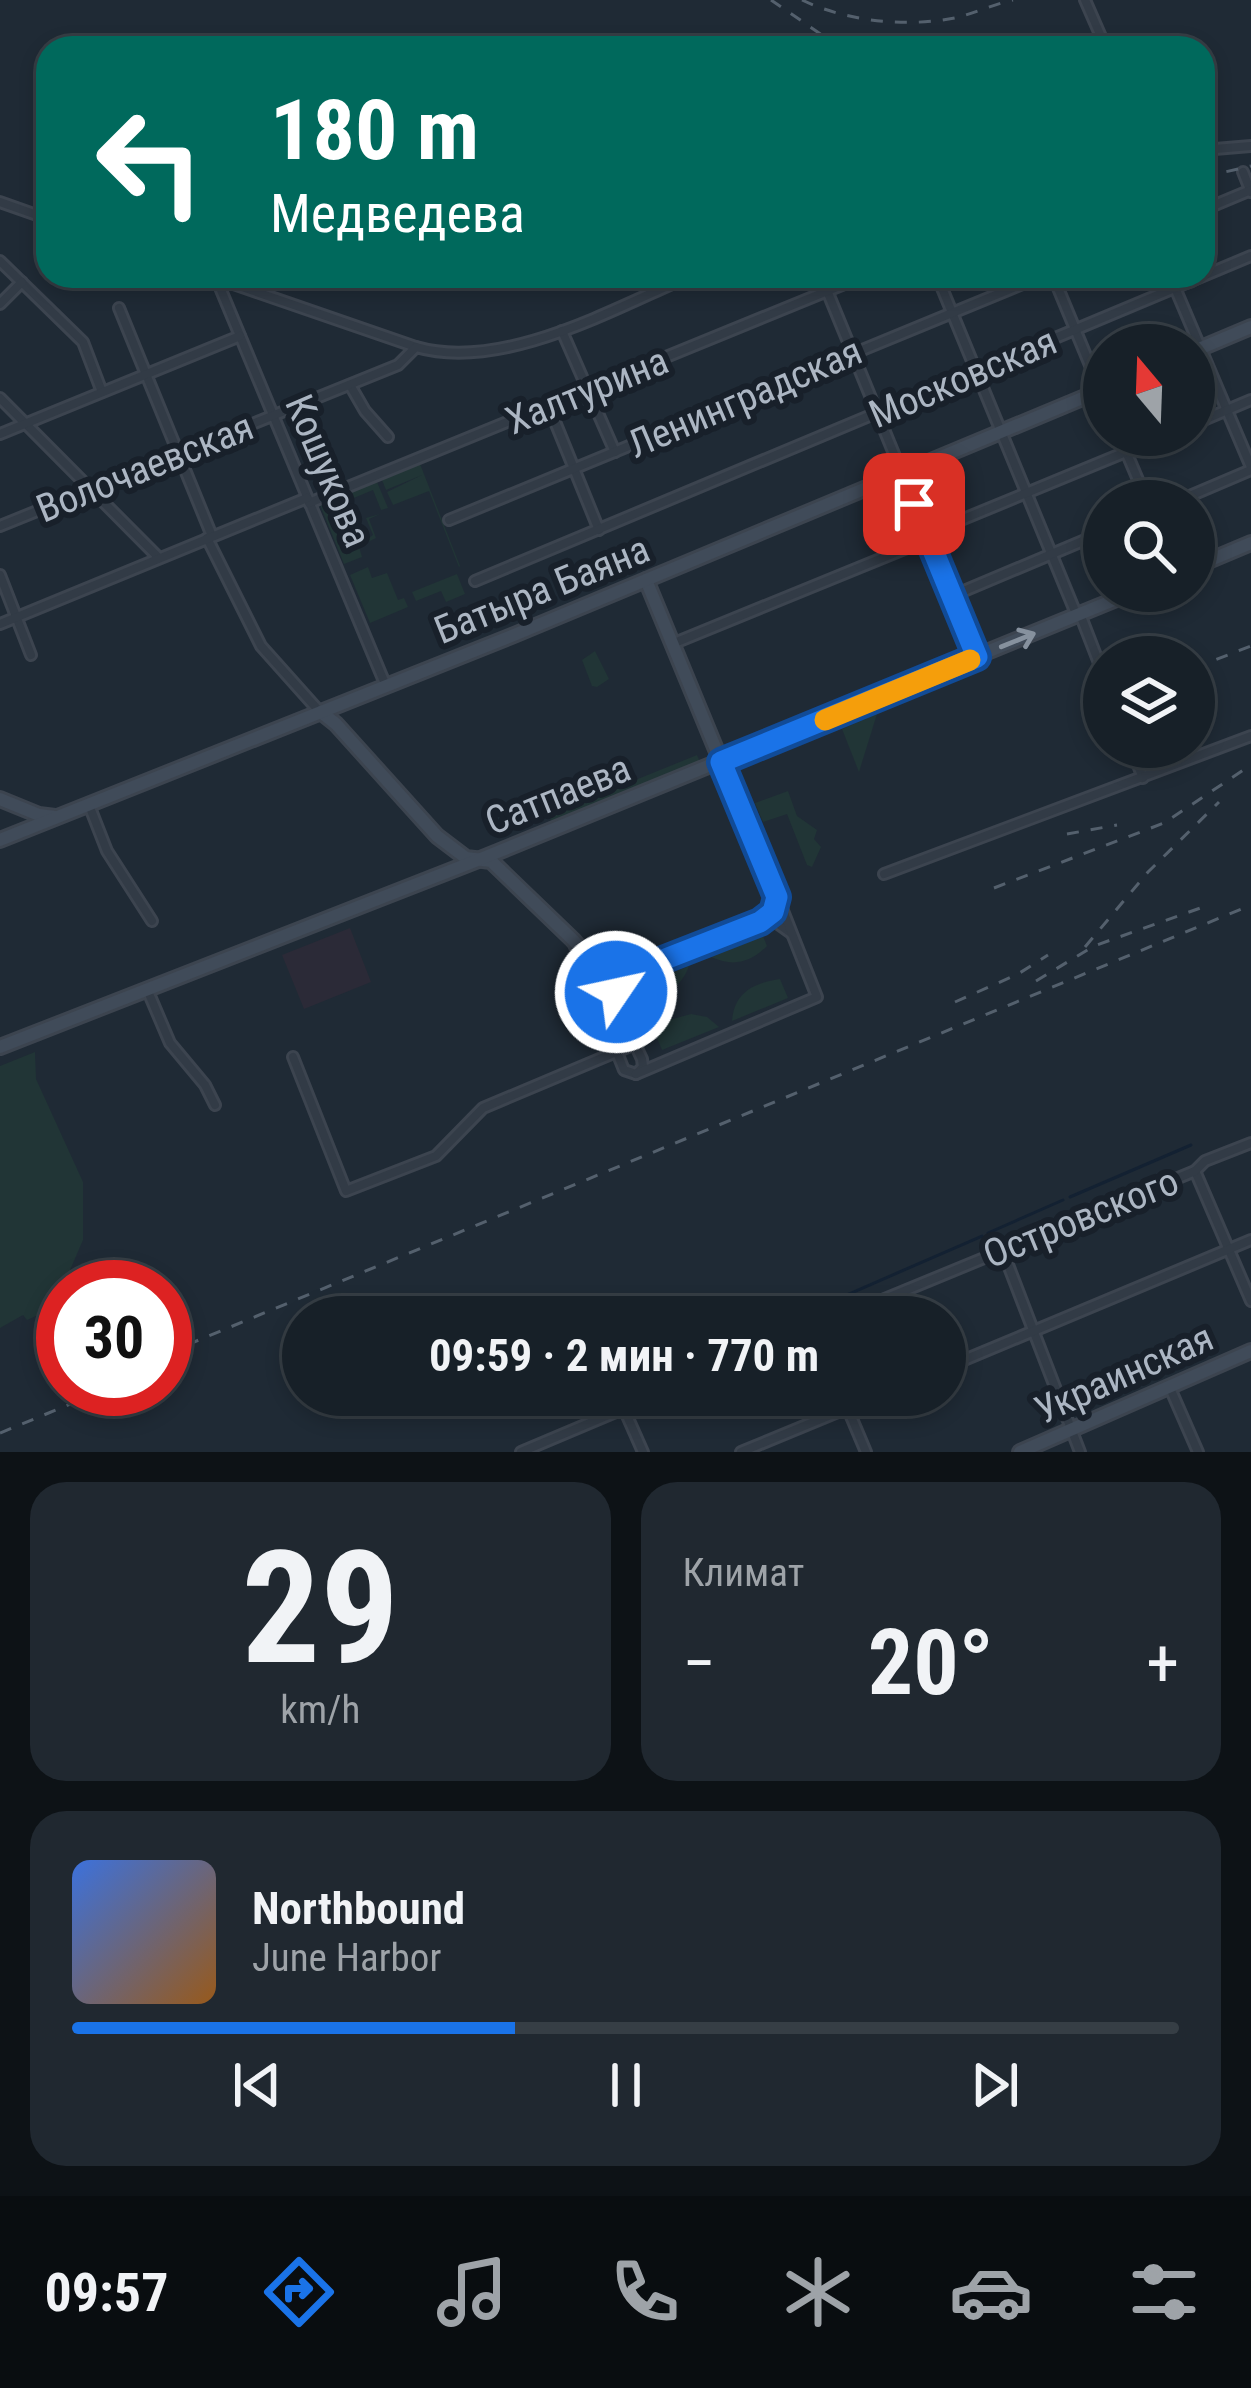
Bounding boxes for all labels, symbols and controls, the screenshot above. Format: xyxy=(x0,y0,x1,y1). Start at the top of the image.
text: 180 m xyxy=(270,81,479,180)
icon: left xyxy=(72,84,228,240)
text: Медведева xyxy=(270,182,525,245)
street label: Московская xyxy=(862,318,1064,438)
north arrow xyxy=(1083,324,1215,456)
map controls xyxy=(1083,324,1215,768)
street label: Ленинградская xyxy=(621,328,869,468)
street label: Халтурина xyxy=(499,338,675,444)
street label: Кошукова xyxy=(275,388,381,554)
street label: Волочаевская xyxy=(30,404,260,532)
pin xyxy=(863,453,965,555)
icon: arrive xyxy=(881,471,947,537)
button: search xyxy=(1083,480,1215,612)
street label: Батыра Баяна xyxy=(428,526,656,654)
one-way arrow xyxy=(998,628,1035,649)
button: layers xyxy=(1083,636,1215,768)
street label: Сатпаева xyxy=(479,745,637,845)
position arrow xyxy=(553,929,679,1055)
street label: Островского xyxy=(977,1158,1185,1278)
speed limit sign: 30 xyxy=(36,1260,192,1416)
street label: Украинская xyxy=(1028,1314,1220,1434)
text: 09:59 · 2 мин · 770 m xyxy=(429,1329,819,1382)
text: 29 xyxy=(241,1517,399,1700)
text: Климат xyxy=(683,1550,804,1596)
text: 20° xyxy=(868,1611,994,1716)
text: − xyxy=(683,1625,716,1702)
text: + xyxy=(1146,1625,1179,1702)
text: km/h xyxy=(280,1687,360,1733)
text: Northbound xyxy=(252,1882,465,1935)
text: June Harbor xyxy=(252,1935,441,1981)
icon: previous xyxy=(224,2052,290,2118)
icon: pause xyxy=(593,2052,659,2118)
icon: next xyxy=(962,2052,1028,2118)
icon: directions xyxy=(257,2250,341,2334)
icon: music xyxy=(430,2250,514,2334)
icon: phone xyxy=(603,2250,687,2334)
icon: climate xyxy=(776,2250,860,2334)
icon: car xyxy=(949,2250,1033,2334)
icon: filters xyxy=(1122,2250,1206,2334)
text: 09:57 xyxy=(45,2261,168,2324)

